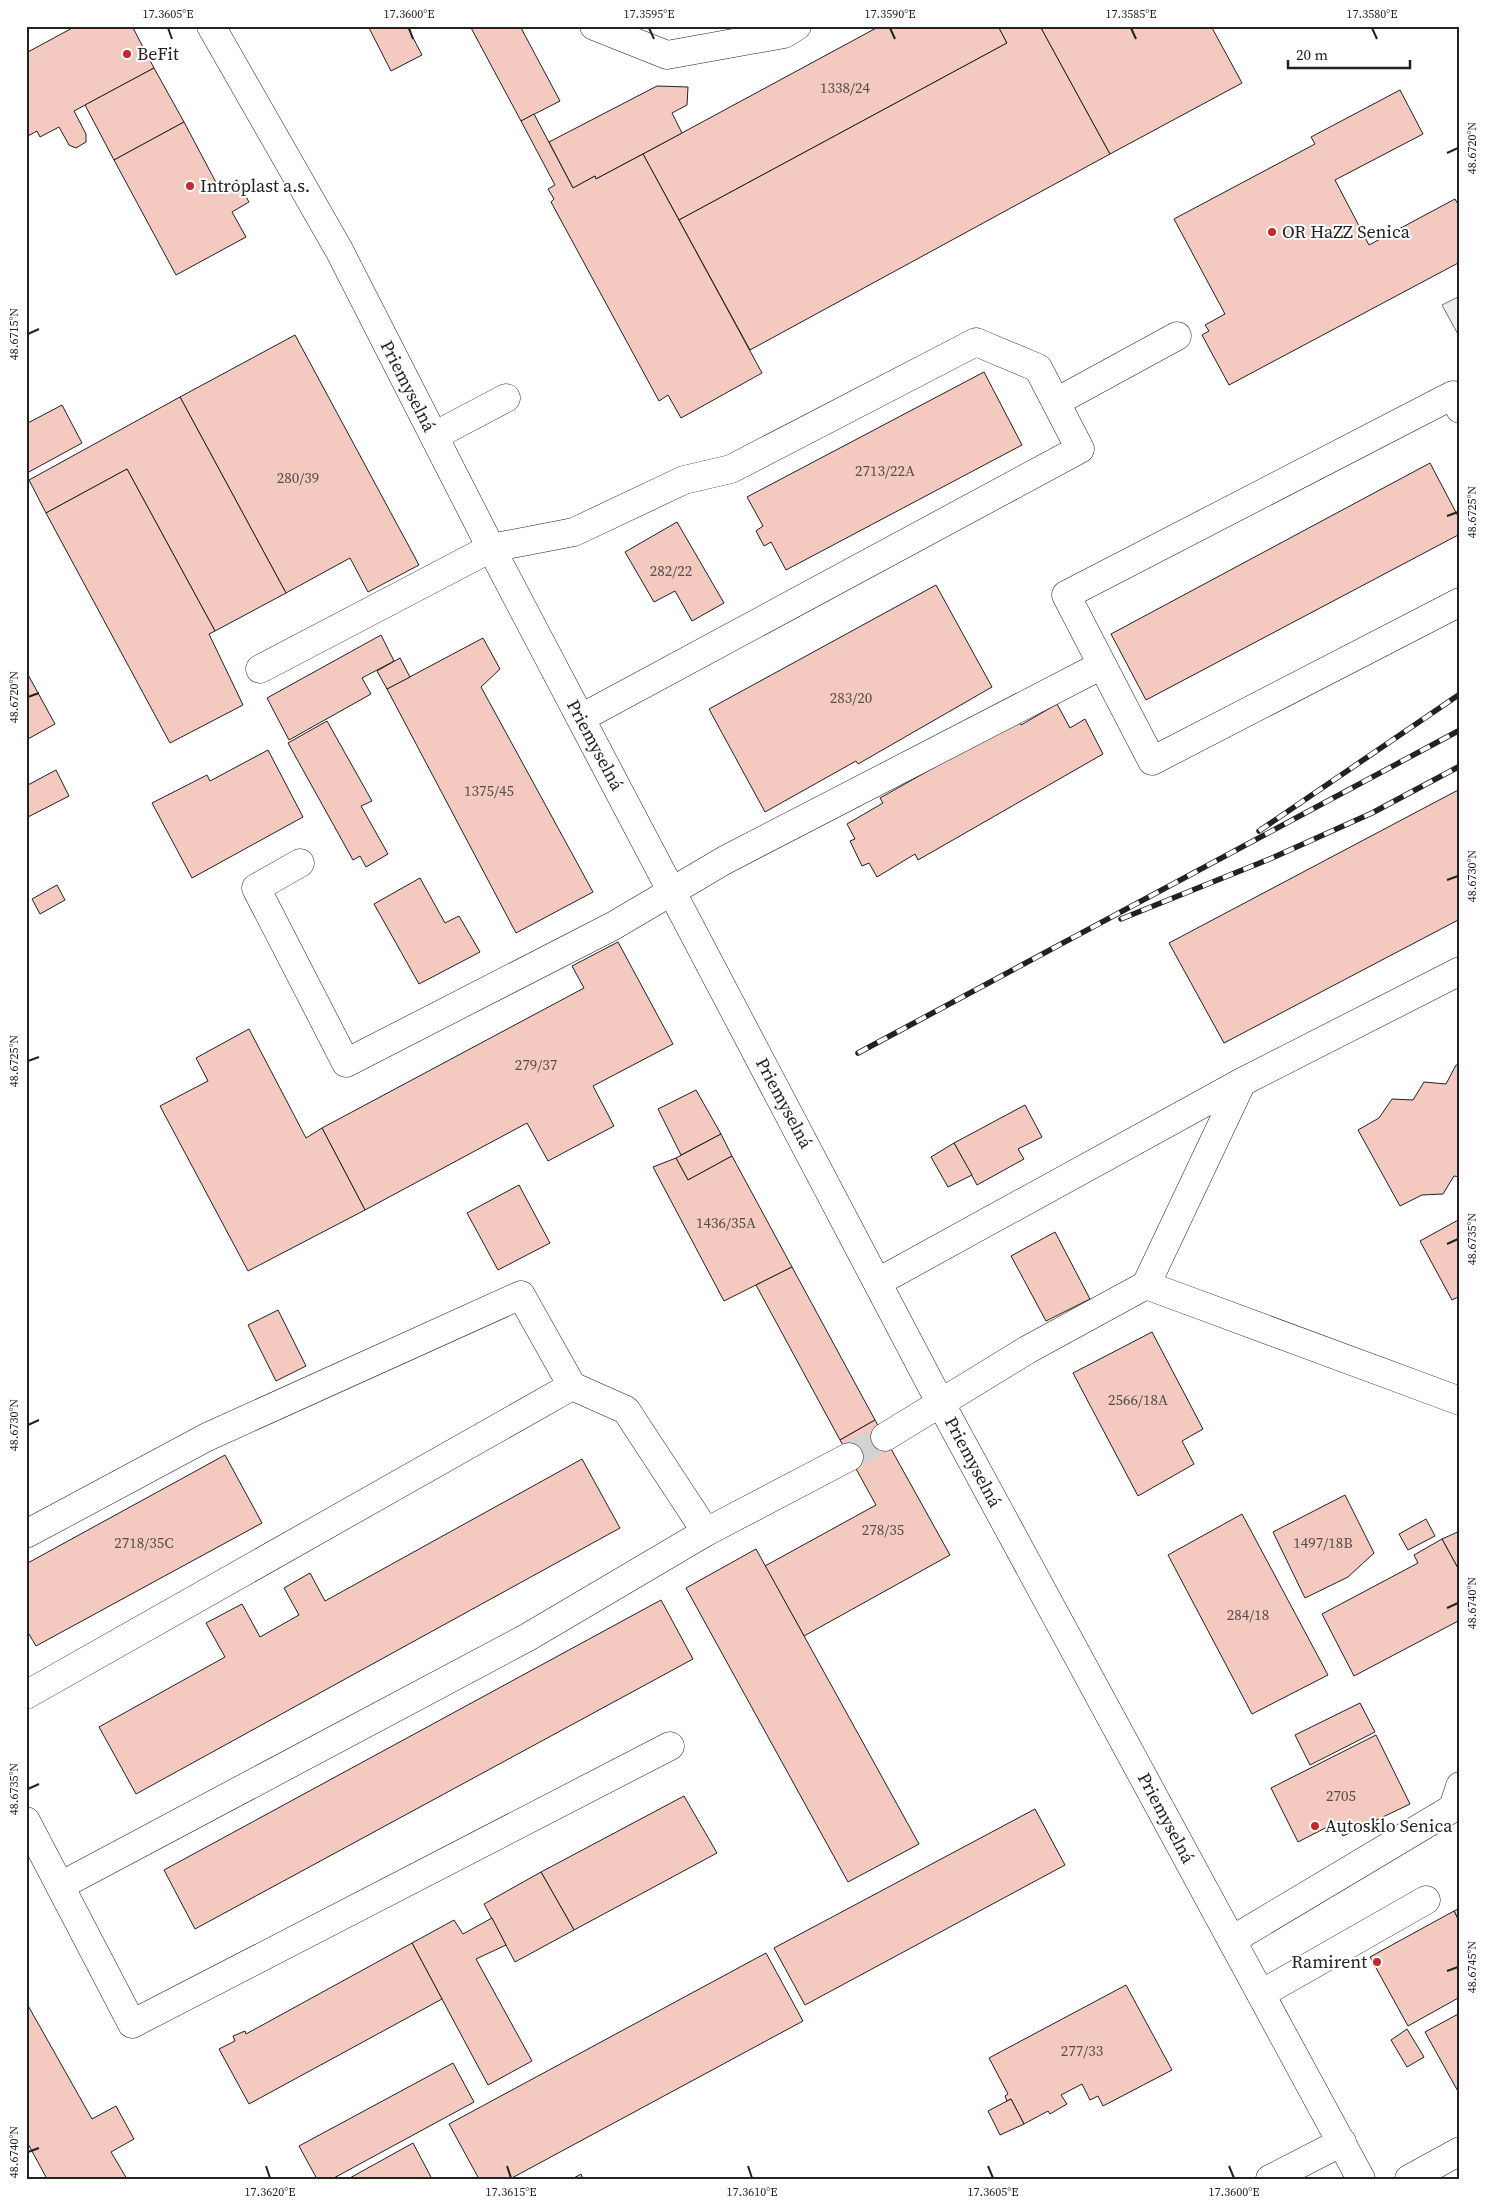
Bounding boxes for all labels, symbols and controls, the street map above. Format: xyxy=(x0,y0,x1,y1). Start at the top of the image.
text: 17.3605°E xyxy=(143,6,193,22)
text: 17.3600°E xyxy=(384,6,434,22)
text: 17.3595°E xyxy=(624,6,674,22)
text: 17.3590°E xyxy=(865,6,915,22)
text: 17.3585°E xyxy=(1106,6,1156,22)
text: 17.3580°E xyxy=(1347,6,1397,22)
scale bar xyxy=(1288,38,1411,70)
place label: BeFit xyxy=(137,41,179,66)
text: 20 m xyxy=(1296,44,1328,65)
marker: BeFit xyxy=(121,48,133,60)
house number: 1338/24 xyxy=(820,77,870,98)
text: 48.6720°N xyxy=(1464,122,1480,174)
place label: Introplast a.s. xyxy=(200,173,310,198)
marker: Introplast a.s. xyxy=(184,180,196,192)
place label: OR HaZZ Senica xyxy=(1282,219,1411,244)
marker: OR HaZZ Senica xyxy=(1266,226,1278,238)
text: 48.6715°N xyxy=(6,308,22,360)
street label: Priemyselná xyxy=(375,336,443,437)
house number: 2713/22A xyxy=(855,460,915,481)
house number: 280/39 xyxy=(277,467,319,488)
text: 48.6725°N xyxy=(1464,486,1480,538)
house number: 282/22 xyxy=(650,560,692,581)
text: 48.6720°N xyxy=(6,671,22,723)
house number: 283/20 xyxy=(830,687,872,708)
street label: Priemyselná xyxy=(561,695,630,795)
house number: 1375/45 xyxy=(464,780,514,801)
text: 48.6730°N xyxy=(1464,850,1480,902)
text: 48.6725°N xyxy=(6,1035,22,1087)
street label: Priemyselná xyxy=(750,1053,819,1153)
house number: 279/37 xyxy=(515,1054,557,1075)
house number: 1436/35A xyxy=(696,1212,756,1233)
text: 48.6735°N xyxy=(1464,1213,1480,1265)
house number: 2566/18A xyxy=(1108,1389,1168,1410)
text: 48.6730°N xyxy=(6,1399,22,1451)
street label: Priemyselná xyxy=(939,1412,1008,1512)
house number: 278/35 xyxy=(862,1519,904,1540)
house number: 2718/35C xyxy=(114,1532,174,1553)
house number: 1497/18B xyxy=(1293,1532,1353,1553)
text: 48.6740°N xyxy=(1464,1577,1480,1629)
house number: 284/18 xyxy=(1227,1604,1269,1625)
text: 48.6735°N xyxy=(6,1763,22,1815)
street label: Priemyselná xyxy=(1132,1768,1201,1868)
house number: 2705 xyxy=(1326,1785,1356,1806)
place label: Autosklo Senica xyxy=(1325,1813,1453,1838)
marker: Autosklo Senica xyxy=(1309,1820,1321,1832)
text: 48.6745°N xyxy=(1464,1941,1480,1993)
place label: Ramirent xyxy=(1291,1949,1367,1974)
marker: Ramirent xyxy=(1371,1956,1383,1968)
house number: 277/33 xyxy=(1061,2040,1103,2061)
text: 48.6740°N xyxy=(6,2126,22,2178)
text: 17.3620°E xyxy=(245,2184,295,2200)
text: 17.3615°E xyxy=(486,2184,536,2200)
text: 17.3610°E xyxy=(727,2184,777,2200)
text: 17.3605°E xyxy=(968,2184,1018,2200)
text: 17.3600°E xyxy=(1209,2184,1259,2200)

